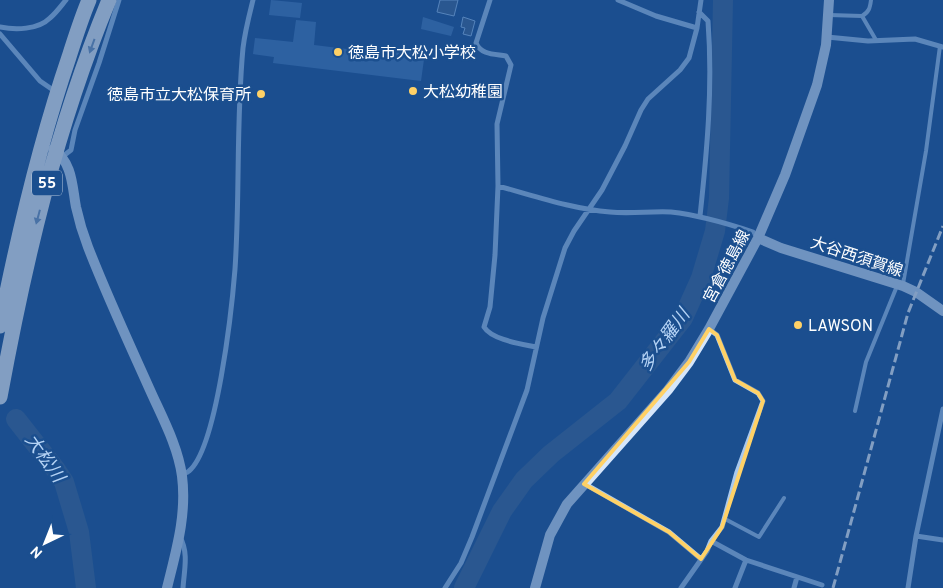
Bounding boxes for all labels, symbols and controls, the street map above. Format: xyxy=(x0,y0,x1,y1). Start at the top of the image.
one-way arrow xyxy=(88,38,95,53)
place label: 徳島市大松小学校 xyxy=(348,44,476,64)
marker: 徳島市大松小学校 xyxy=(332,46,344,58)
place label: 大松幼稚園 xyxy=(423,83,503,103)
marker: 大松幼稚園 xyxy=(407,85,419,97)
place label: 徳島市立大松保育所 xyxy=(107,86,251,106)
marker: 徳島市立大松保育所 xyxy=(255,88,267,100)
road number: 55 xyxy=(32,170,62,196)
one-way arrow xyxy=(34,210,42,225)
street label: 宮倉徳島線 xyxy=(700,227,755,307)
street label: 大谷西須賀線 xyxy=(808,234,905,282)
water label: 多々羅川 xyxy=(635,303,697,377)
place label: LAWSON xyxy=(808,317,873,337)
marker: LAWSON xyxy=(792,319,804,331)
water label: 大松川 xyxy=(19,430,70,489)
north arrow xyxy=(20,518,70,568)
text: N xyxy=(28,542,47,561)

